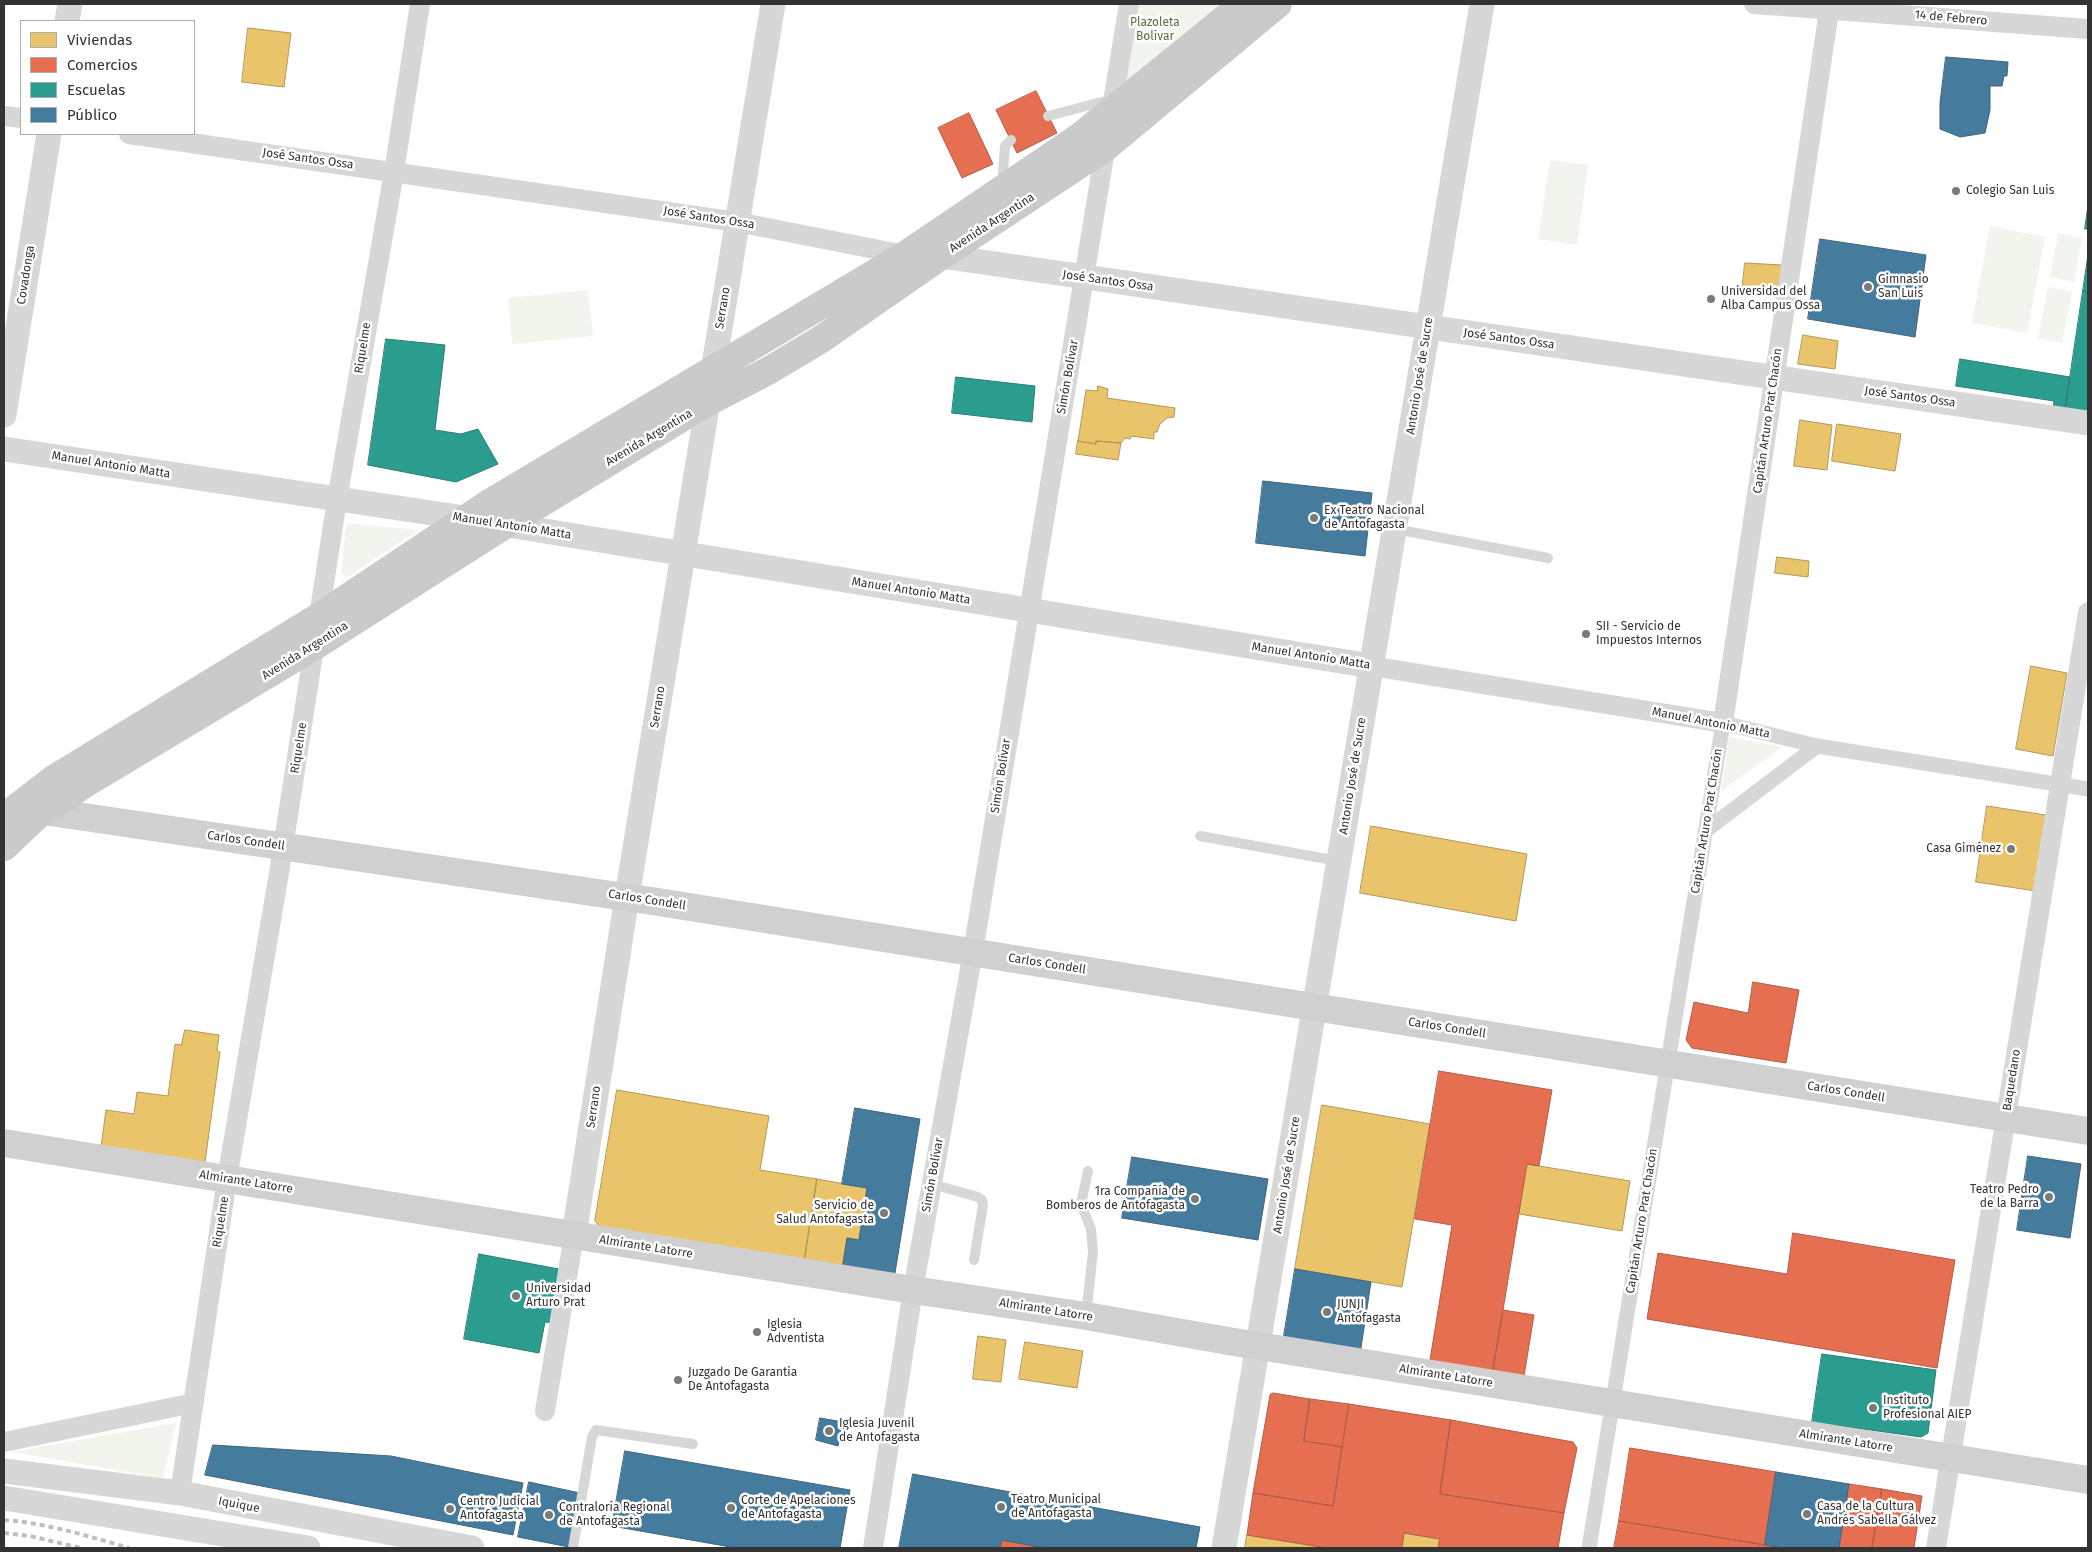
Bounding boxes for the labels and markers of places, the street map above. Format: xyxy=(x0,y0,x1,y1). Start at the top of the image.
place label: Colegio San Luis xyxy=(1966,184,2054,198)
marker: Colegio San Luis xyxy=(1950,185,1962,197)
place label: Gimnasio San Luis xyxy=(1878,273,1929,301)
marker: Gimnasio San Luis xyxy=(1862,281,1874,293)
place label: Universidad del Alba Campus Ossa xyxy=(1721,285,1820,313)
marker: Universidad del Alba Campus Ossa xyxy=(1705,293,1717,305)
place label: Ex Teatro Nacional de Antofagasta xyxy=(1324,504,1425,532)
marker: Ex Teatro Nacional de Antofagasta xyxy=(1308,512,1320,524)
place label: SII - Servicio de Impuestos Internos xyxy=(1596,620,1702,648)
marker: SII - Servicio de Impuestos Internos xyxy=(1580,628,1592,640)
place label: Casa Giménez xyxy=(1926,842,2001,856)
marker: Casa Giménez xyxy=(2005,843,2017,855)
place label: Teatro Pedro de la Barra xyxy=(1970,1183,2039,1211)
place label: 1ra Compañía de Bomberos de Antofagasta xyxy=(1046,1185,1185,1213)
marker: Teatro Pedro de la Barra xyxy=(2043,1191,2055,1203)
marker: 1ra Compañía de Bomberos de Antofagasta xyxy=(1189,1193,1201,1205)
place label: Servicio de Salud Antofagasta xyxy=(776,1199,874,1227)
marker: Servicio de Salud Antofagasta xyxy=(878,1207,890,1219)
place label: Universidad Arturo Prat xyxy=(526,1282,591,1310)
marker: Universidad Arturo Prat xyxy=(510,1290,522,1302)
place label: JUNJI Antofagasta xyxy=(1337,1298,1401,1326)
marker: JUNJI Antofagasta xyxy=(1321,1306,1333,1318)
place label: Iglesia Adventista xyxy=(767,1318,825,1346)
marker: Iglesia Adventista xyxy=(751,1326,763,1338)
place label: Juzgado De Garantia De Antofagasta xyxy=(688,1366,797,1394)
marker: Juzgado De Garantia De Antofagasta xyxy=(672,1374,684,1386)
place label: Instituto Profesional AIEP xyxy=(1883,1394,1971,1422)
marker: Instituto Profesional AIEP xyxy=(1867,1402,1879,1414)
place label: Iglesia Juvenil de Antofagasta xyxy=(839,1417,920,1445)
marker: Iglesia Juvenil de Antofagasta xyxy=(823,1425,835,1437)
place label: Teatro Municipal de Antofagasta xyxy=(1011,1493,1101,1521)
place label: Corte de Apelaciones de Antofagasta xyxy=(741,1494,856,1522)
place label: Centro Judicial Antofagasta xyxy=(460,1495,539,1523)
place label: Casa de la Cultura Andrés Sabella Gálvez xyxy=(1817,1500,1936,1528)
place label: Contraloría Regional de Antofagasta xyxy=(559,1501,670,1529)
marker: Teatro Municipal de Antofagasta xyxy=(995,1501,1007,1513)
marker: Corte de Apelaciones de Antofagasta xyxy=(725,1502,737,1514)
marker: Centro Judicial Antofagasta xyxy=(444,1503,456,1515)
marker: Casa de la Cultura Andrés Sabella Gálvez xyxy=(1801,1508,1813,1520)
marker: Contraloría Regional de Antofagasta xyxy=(543,1509,555,1521)

